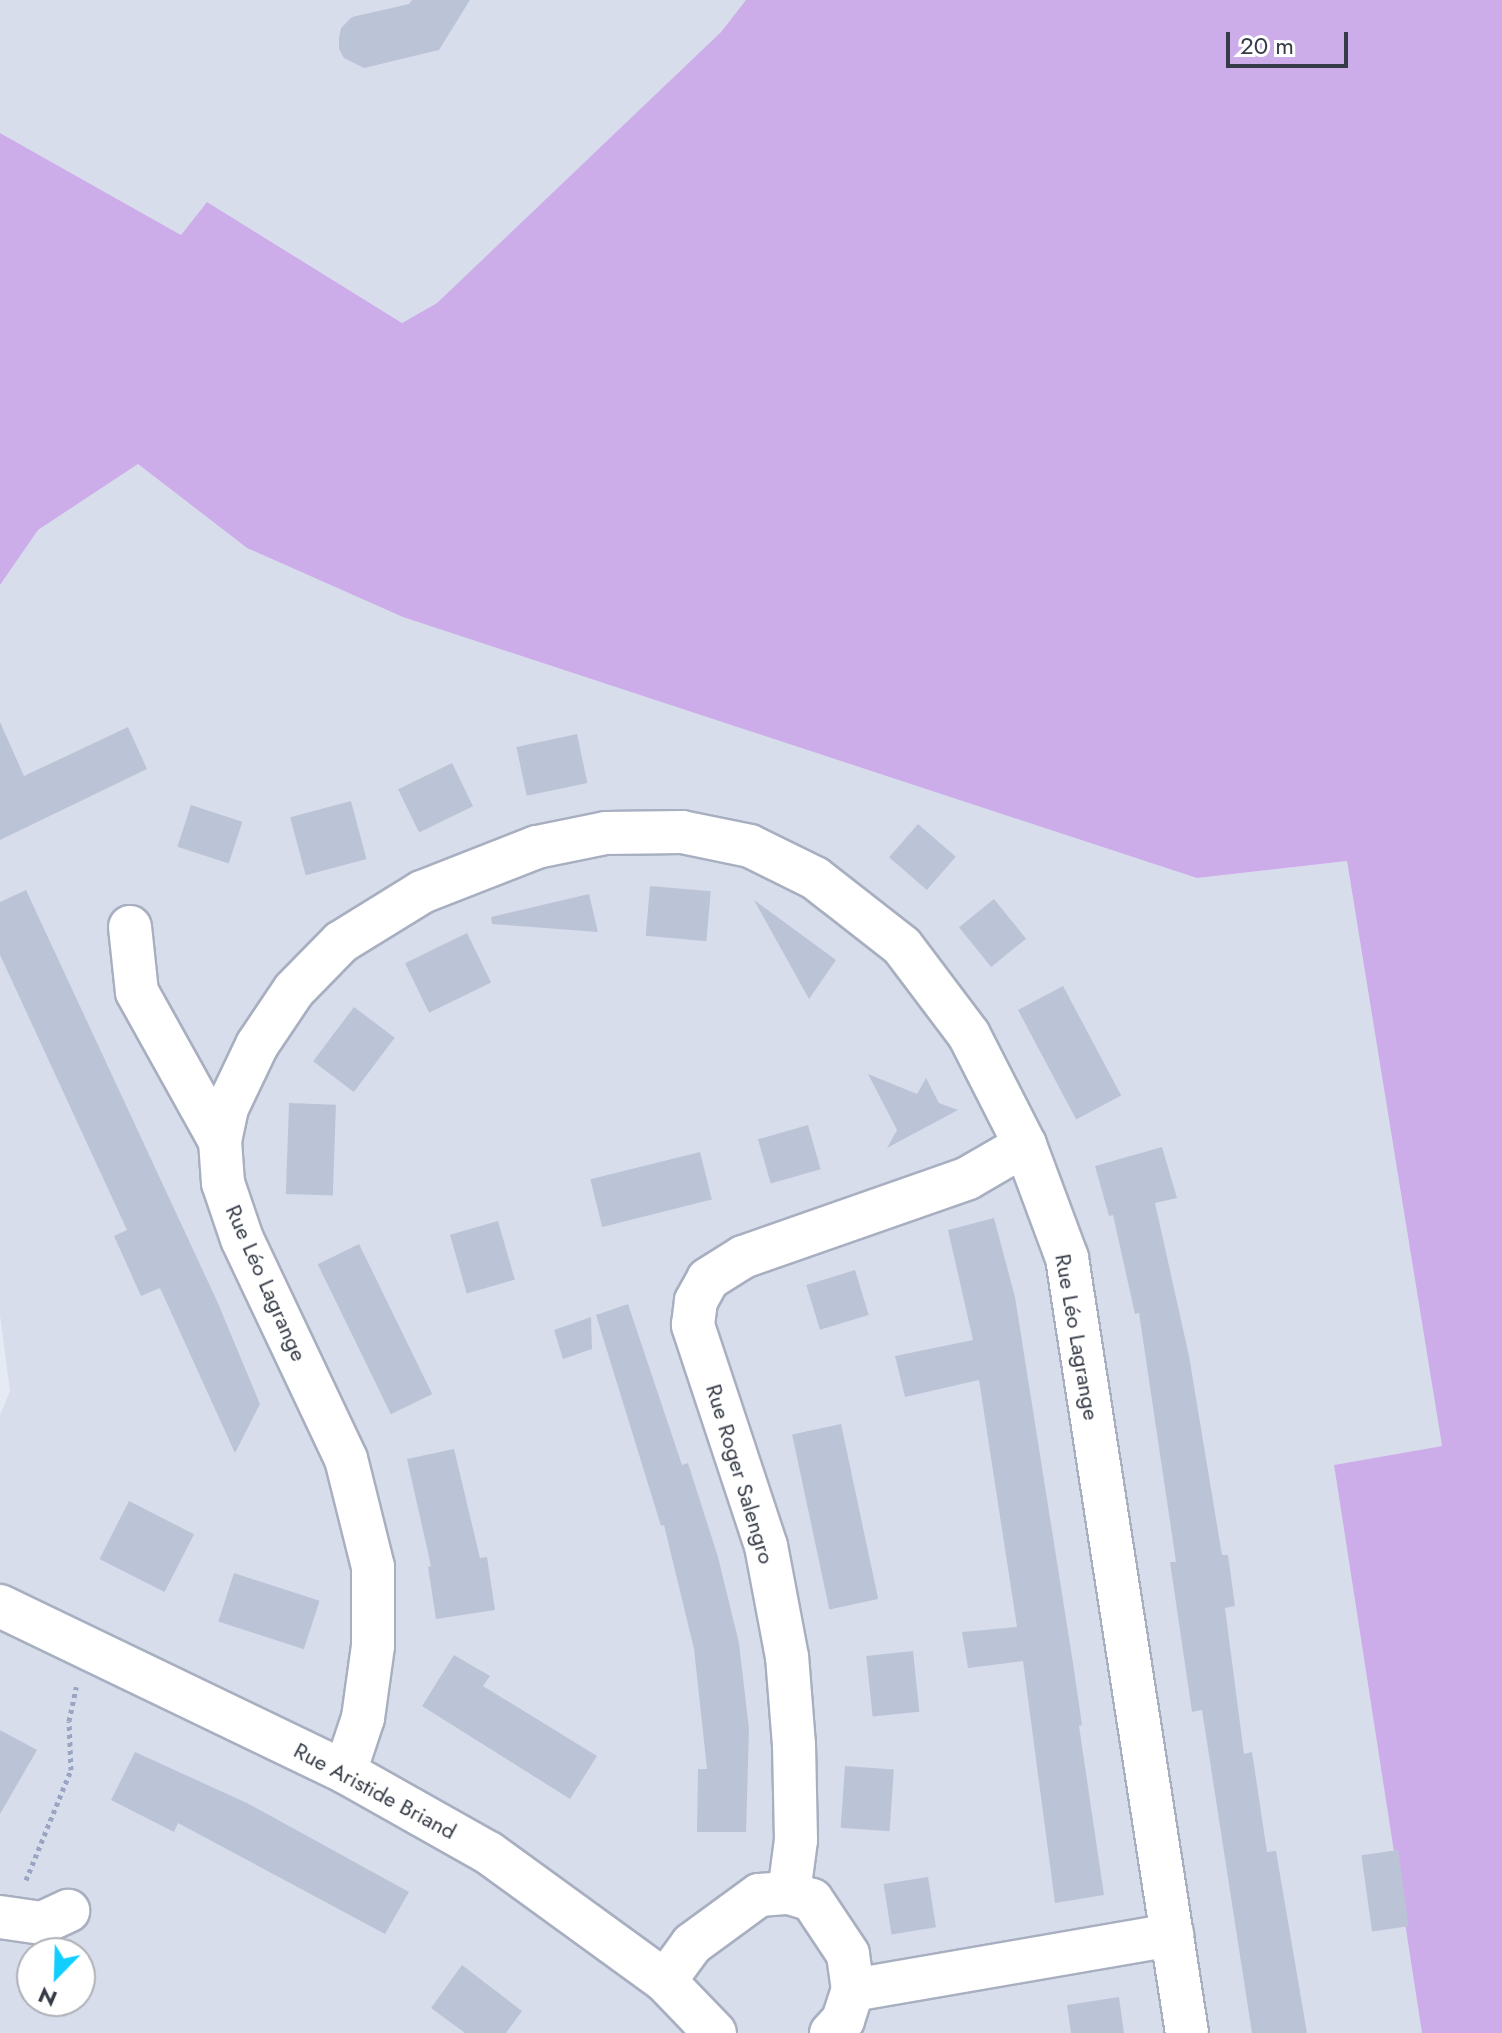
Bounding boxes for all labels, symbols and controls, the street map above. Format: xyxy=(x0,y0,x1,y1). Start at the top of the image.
scale bar xyxy=(1230,16,1352,66)
text: 20 m xyxy=(1240,28,1294,63)
street label: Rue Léo Lagrange xyxy=(220,1201,312,1365)
street label: Rue Léo Lagrange xyxy=(1049,1252,1105,1422)
street label: Rue Roger Salengro xyxy=(700,1381,780,1567)
street label: Rue Aristide Briand xyxy=(289,1737,461,1845)
north arrow xyxy=(16,1937,96,2017)
text: N xyxy=(33,1979,62,2015)

